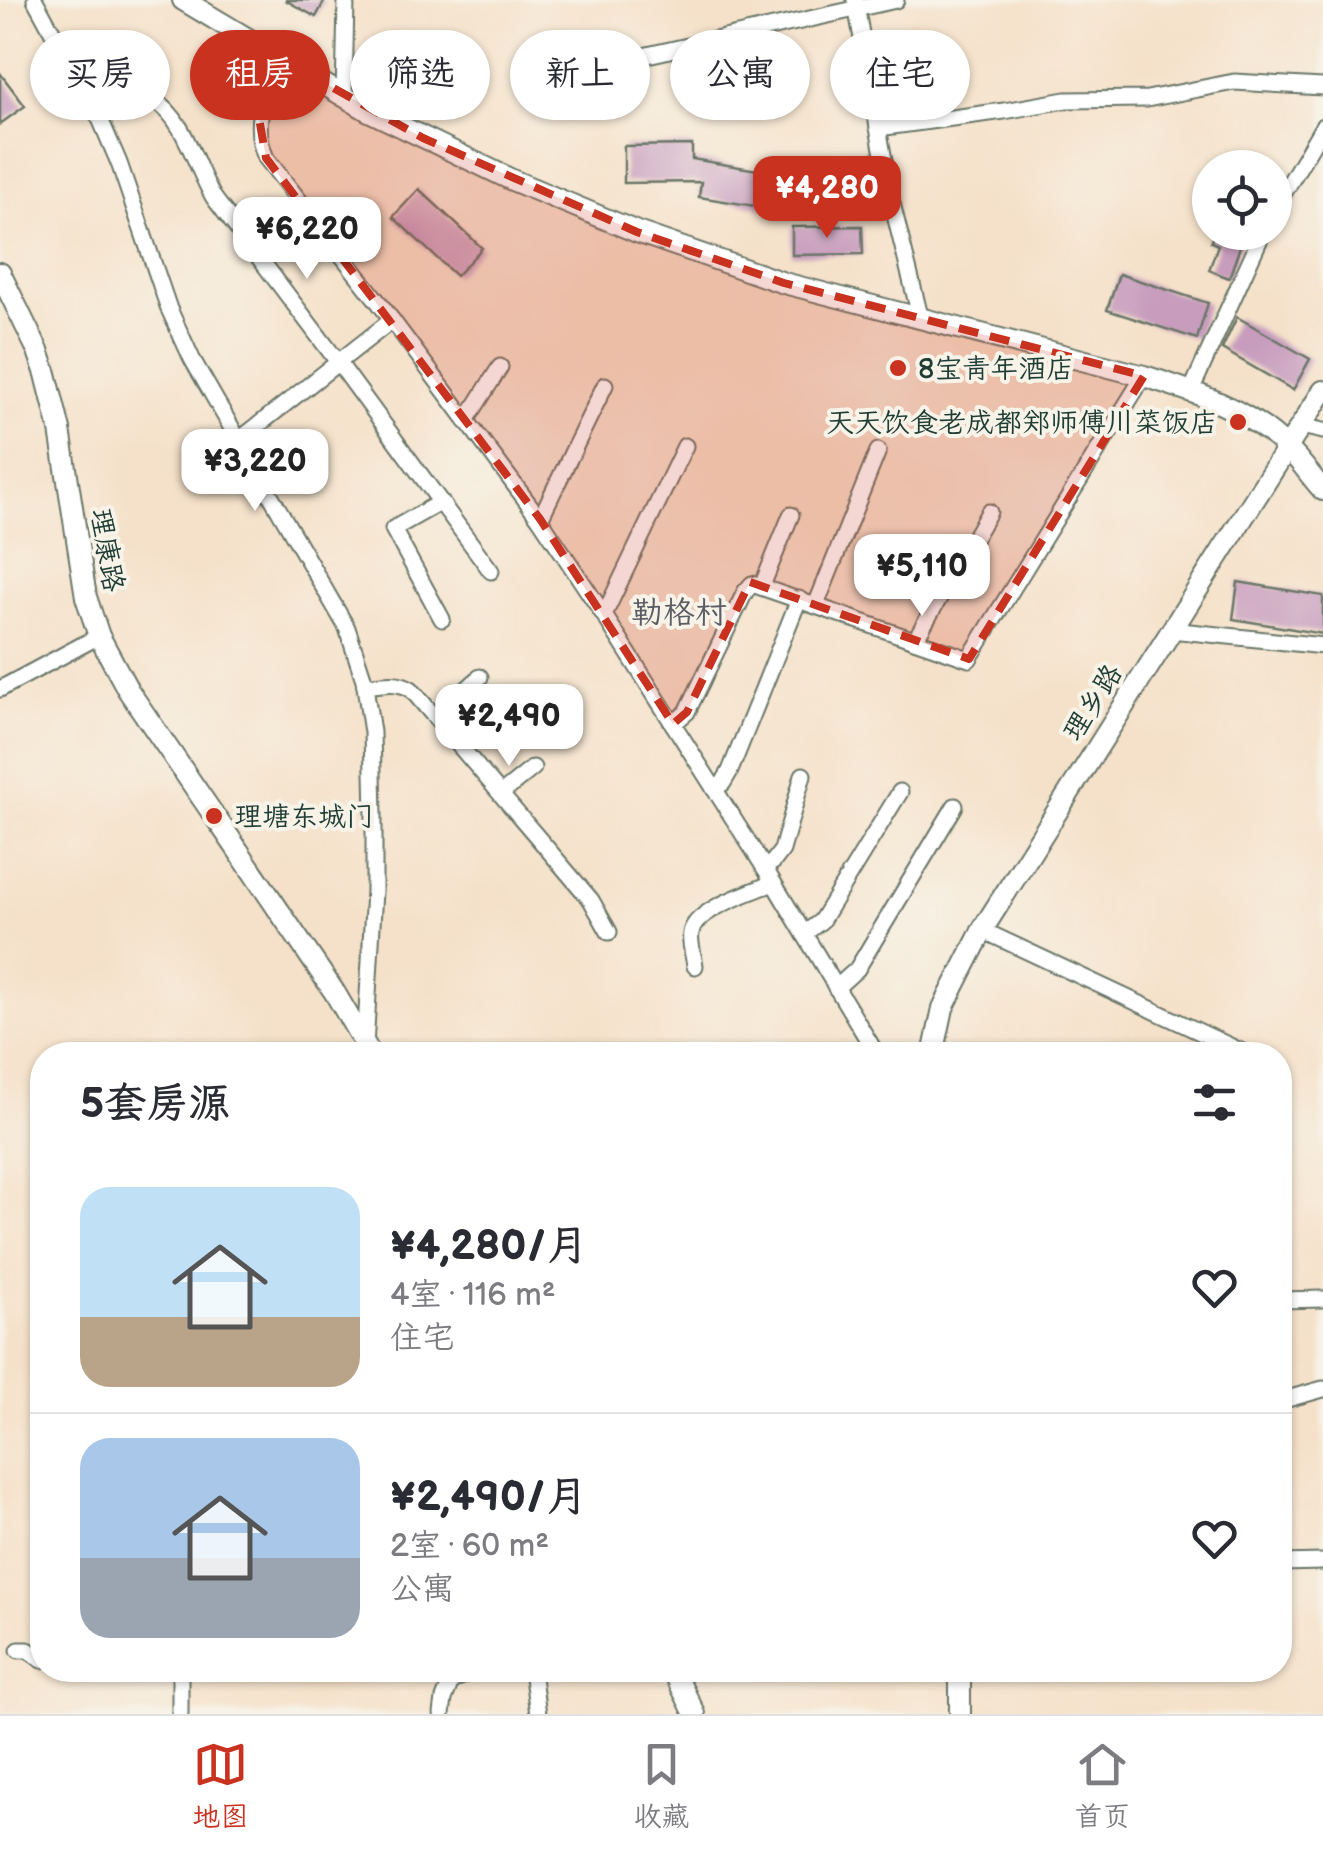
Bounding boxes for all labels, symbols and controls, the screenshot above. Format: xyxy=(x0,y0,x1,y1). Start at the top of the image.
chip: 买房 xyxy=(30,30,170,120)
chip: 租房 xyxy=(190,30,330,120)
chip: 筛选 xyxy=(350,30,490,120)
chip: 新上 xyxy=(510,30,650,120)
chip: 公寓 xyxy=(670,30,810,120)
chip: 住宅 xyxy=(830,30,970,120)
map controls xyxy=(1192,150,1292,250)
button: locate xyxy=(1192,150,1292,250)
pin: ¥4,280 xyxy=(746,156,908,241)
text: ¥4,280 xyxy=(775,169,879,208)
pin: ¥6,220 xyxy=(226,197,388,282)
text: ¥6,220 xyxy=(255,210,359,249)
place label: 8宝青年酒店 xyxy=(918,353,1074,386)
marker: 8宝青年酒店 xyxy=(887,357,909,379)
place label: 天天饮食老成都郑师傅川菜饭店 xyxy=(826,407,1218,440)
marker: 天天饮食老成都郑师傅川菜饭店 xyxy=(1227,411,1249,433)
pin: ¥3,220 xyxy=(174,429,336,514)
text: ¥3,220 xyxy=(203,442,307,481)
street label: 理康路 xyxy=(83,506,130,594)
pin: ¥5,110 xyxy=(841,534,1003,619)
text: ¥5,110 xyxy=(876,547,968,586)
district label: 勒格村 xyxy=(631,594,727,633)
street label: 理乡路 xyxy=(1057,658,1130,747)
pin: ¥2,490 xyxy=(428,684,590,769)
text: ¥2,490 xyxy=(457,697,561,736)
place label: 理塘东城门 xyxy=(234,801,374,834)
marker: 理塘东城门 xyxy=(203,805,225,827)
icon: filters xyxy=(1187,1075,1242,1130)
text: 5套房源 xyxy=(80,1079,230,1130)
text: ¥4,280/月 xyxy=(390,1221,589,1272)
icon: home xyxy=(160,1227,280,1347)
icon: heart xyxy=(1187,1260,1242,1315)
text: 4室 · 116 m² xyxy=(390,1276,556,1315)
text: 住宅 xyxy=(390,1319,454,1358)
text: ¥2,490/月 xyxy=(390,1472,588,1523)
icon: home xyxy=(160,1478,280,1598)
icon: heart xyxy=(1187,1511,1242,1566)
text: 2室 · 60 m² xyxy=(390,1527,549,1566)
text: 公寓 xyxy=(390,1570,454,1609)
tab: 地图 xyxy=(192,1737,249,1834)
tab: 收藏 xyxy=(633,1737,690,1834)
tab: 首页 xyxy=(1074,1737,1131,1834)

